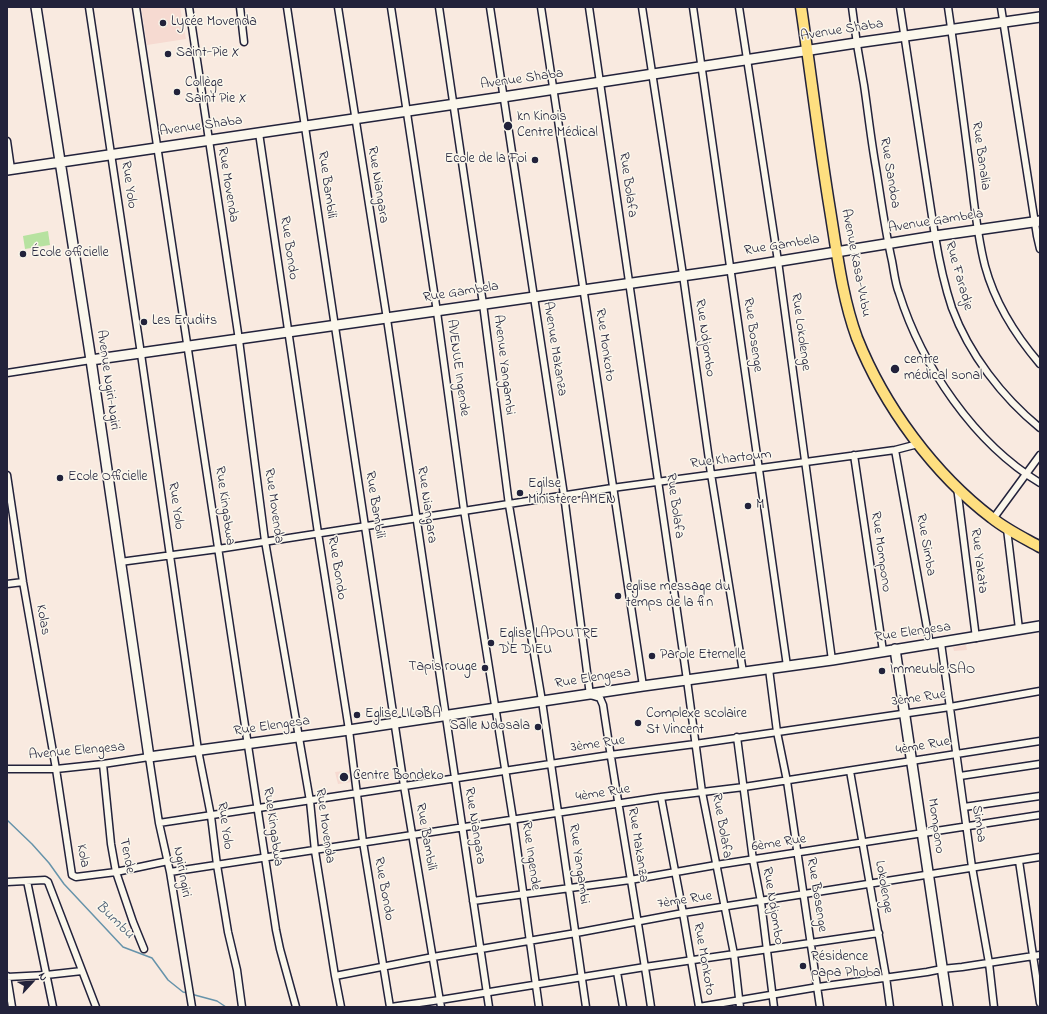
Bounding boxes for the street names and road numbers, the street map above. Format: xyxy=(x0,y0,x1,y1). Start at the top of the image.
street label: Avenue Shaba xyxy=(799,16,885,46)
street label: Avenue Shaba xyxy=(479,66,565,94)
street label: Avenue Shaba xyxy=(158,113,244,141)
street label: Rue Banalia xyxy=(967,120,993,192)
street label: Rue Sandoa xyxy=(875,136,903,210)
street label: Rue Niangara xyxy=(363,145,391,225)
street label: Rue Movenda xyxy=(213,146,241,224)
street label: Rue Bambili xyxy=(313,150,339,220)
street label: Rue Bolafa xyxy=(614,151,640,219)
street label: Rue Yolo xyxy=(116,160,140,210)
street label: Avenue Gambela xyxy=(887,206,985,238)
street label: Avenue Kasa-Vubu xyxy=(836,208,874,318)
street label: Rue Bondo xyxy=(275,215,301,281)
street label: Rue Gambela xyxy=(743,232,821,260)
street label: Rue Faradje xyxy=(940,240,976,312)
street label: Rue Gambela xyxy=(422,279,500,307)
street label: Rue Lokolenge xyxy=(786,292,814,372)
street label: Rue Bosenge xyxy=(738,297,766,373)
street label: Rue Ndjombo xyxy=(690,298,718,378)
street label: Avenue Makanza xyxy=(538,301,570,397)
street label: Rue Monkoto xyxy=(591,307,617,383)
street label: Avenue Yangambi xyxy=(489,314,517,416)
street label: AVENUE Ingende xyxy=(442,318,472,418)
street label: Avenue Ngiri-Ngiri xyxy=(92,329,122,431)
street label: Rue Khartoum xyxy=(689,447,773,473)
street label: Rue Kingabwa xyxy=(210,465,238,547)
street label: Rue Niangara xyxy=(412,465,440,545)
street label: Rue Movenda xyxy=(259,467,287,545)
street label: Rue Bambili xyxy=(360,470,388,540)
street label: Rue Bolafa xyxy=(661,472,687,540)
street label: Rue Yolo xyxy=(163,481,187,531)
street label: Rue Mompono xyxy=(866,511,894,593)
street label: Rue Simba xyxy=(911,513,939,577)
street label: Rue Yakata xyxy=(966,528,990,594)
street label: Rue Bondo xyxy=(323,535,349,601)
street label: Kolas xyxy=(31,603,53,637)
street label: Rue Elengesa xyxy=(874,619,952,647)
street label: Rue Elengesa xyxy=(554,665,632,693)
street label: 3ème Rue xyxy=(891,687,947,711)
street label: Rue Elengesa xyxy=(233,713,311,741)
street label: 3ème Rue xyxy=(570,733,626,757)
street label: 4ème Rue xyxy=(895,734,951,760)
street label: Avenue Elengesa xyxy=(28,739,126,765)
street label: 4ème Rue xyxy=(575,781,631,807)
street label: Rue Kingabwa xyxy=(258,786,286,868)
street label: Rue Niangara xyxy=(460,786,488,866)
street label: Rue Movenda xyxy=(310,787,338,865)
street label: Rue Bolafa xyxy=(707,792,735,860)
street label: Mompono xyxy=(923,797,947,855)
street label: Rue Yolo xyxy=(212,801,236,851)
street label: Rue Bambili xyxy=(411,802,439,872)
street label: Simba xyxy=(967,804,989,844)
street label: Rue Makanza xyxy=(623,806,651,884)
street label: Rue Ingende xyxy=(517,821,543,891)
street label: Rue Yangambi xyxy=(564,823,592,905)
street label: 6ème Rue xyxy=(751,831,807,857)
street label: Tende xyxy=(114,837,138,875)
street label: Kola xyxy=(72,843,92,869)
street label: Ngiri ngiri xyxy=(168,845,194,899)
street label: Rue Bondo xyxy=(369,856,397,922)
street label: Rue Bosenge xyxy=(802,857,830,933)
street label: Lokolenge xyxy=(870,859,896,915)
street label: Rue Ndjombo xyxy=(758,866,786,946)
street label: 7ème Rue xyxy=(657,888,713,914)
street label: Rue Monkoto xyxy=(688,921,718,997)

